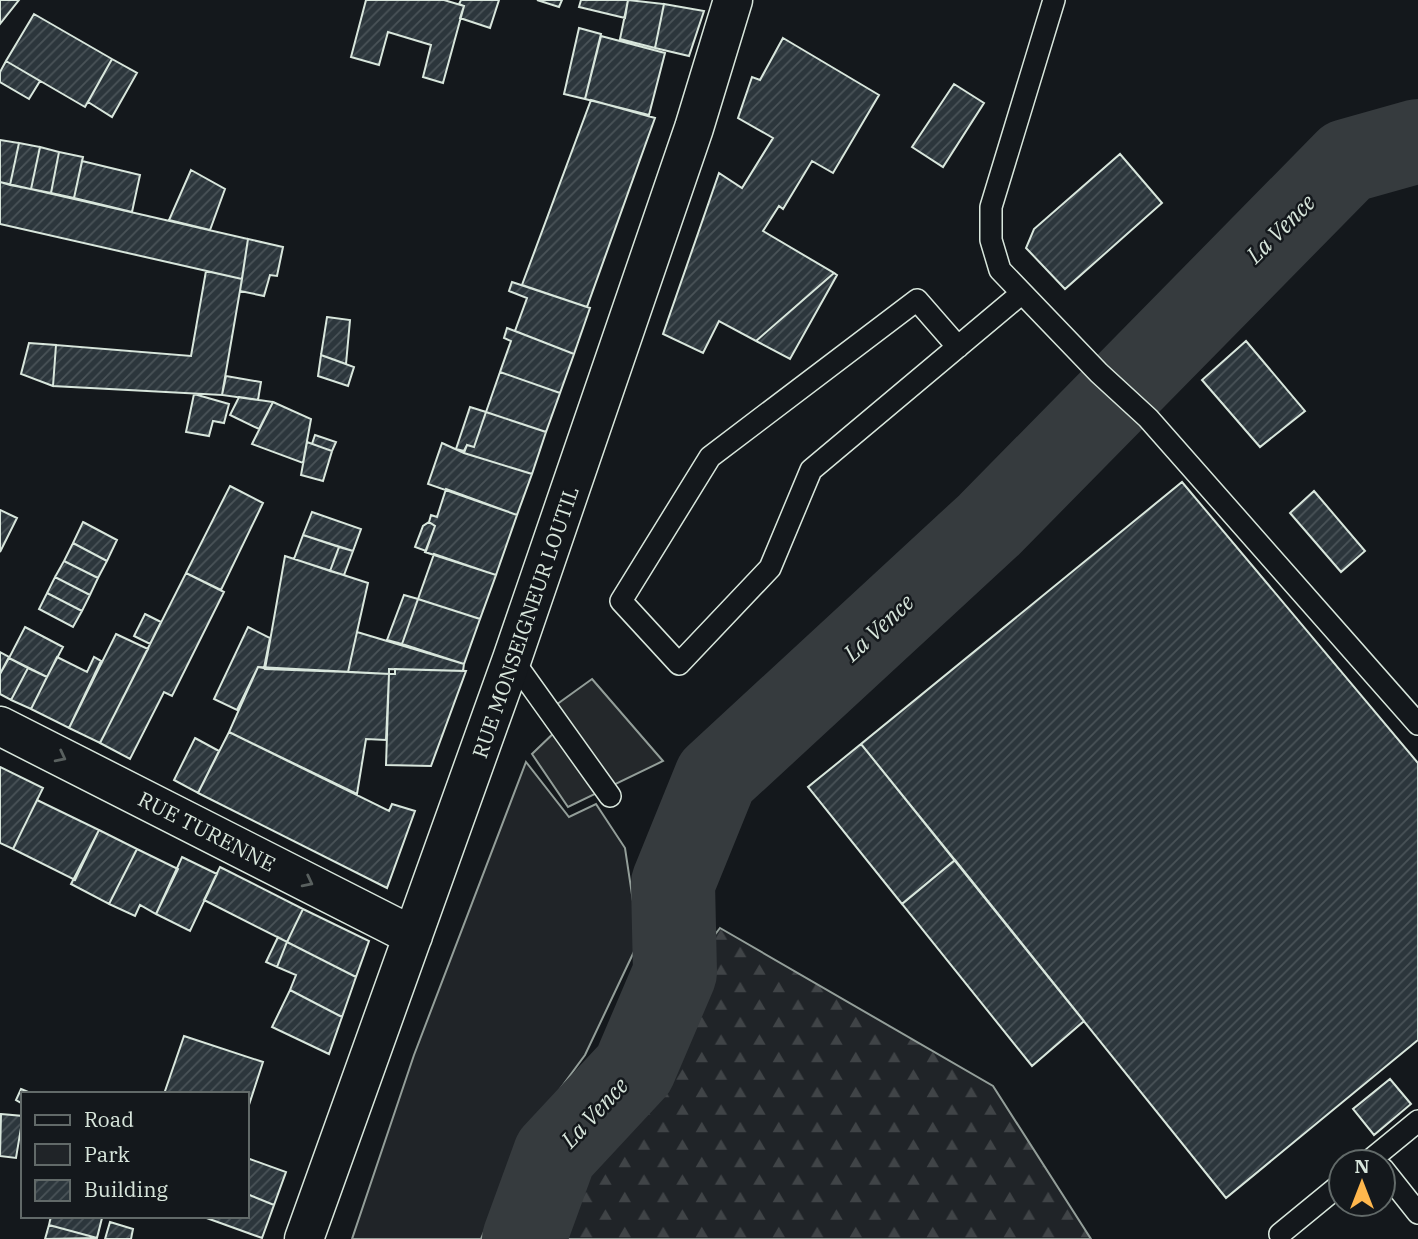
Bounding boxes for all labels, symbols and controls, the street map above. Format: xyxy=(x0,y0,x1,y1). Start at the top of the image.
water label: La Vence xyxy=(1238,187,1321,270)
street label: RUE MONSEIGNEUR LOUTIL xyxy=(465,482,585,762)
water label: La Vence xyxy=(836,587,920,668)
one-way arrow xyxy=(54,748,66,762)
street label: RUE TURENNE xyxy=(134,784,280,878)
one-way arrow xyxy=(301,873,313,887)
water label: La Vence xyxy=(553,1070,634,1154)
legend xyxy=(21,1092,248,1218)
text: Road xyxy=(84,1105,134,1133)
text: Park xyxy=(84,1140,131,1168)
north arrow xyxy=(1327,1148,1397,1218)
text: N xyxy=(1354,1154,1370,1178)
text: Building xyxy=(84,1175,169,1203)

